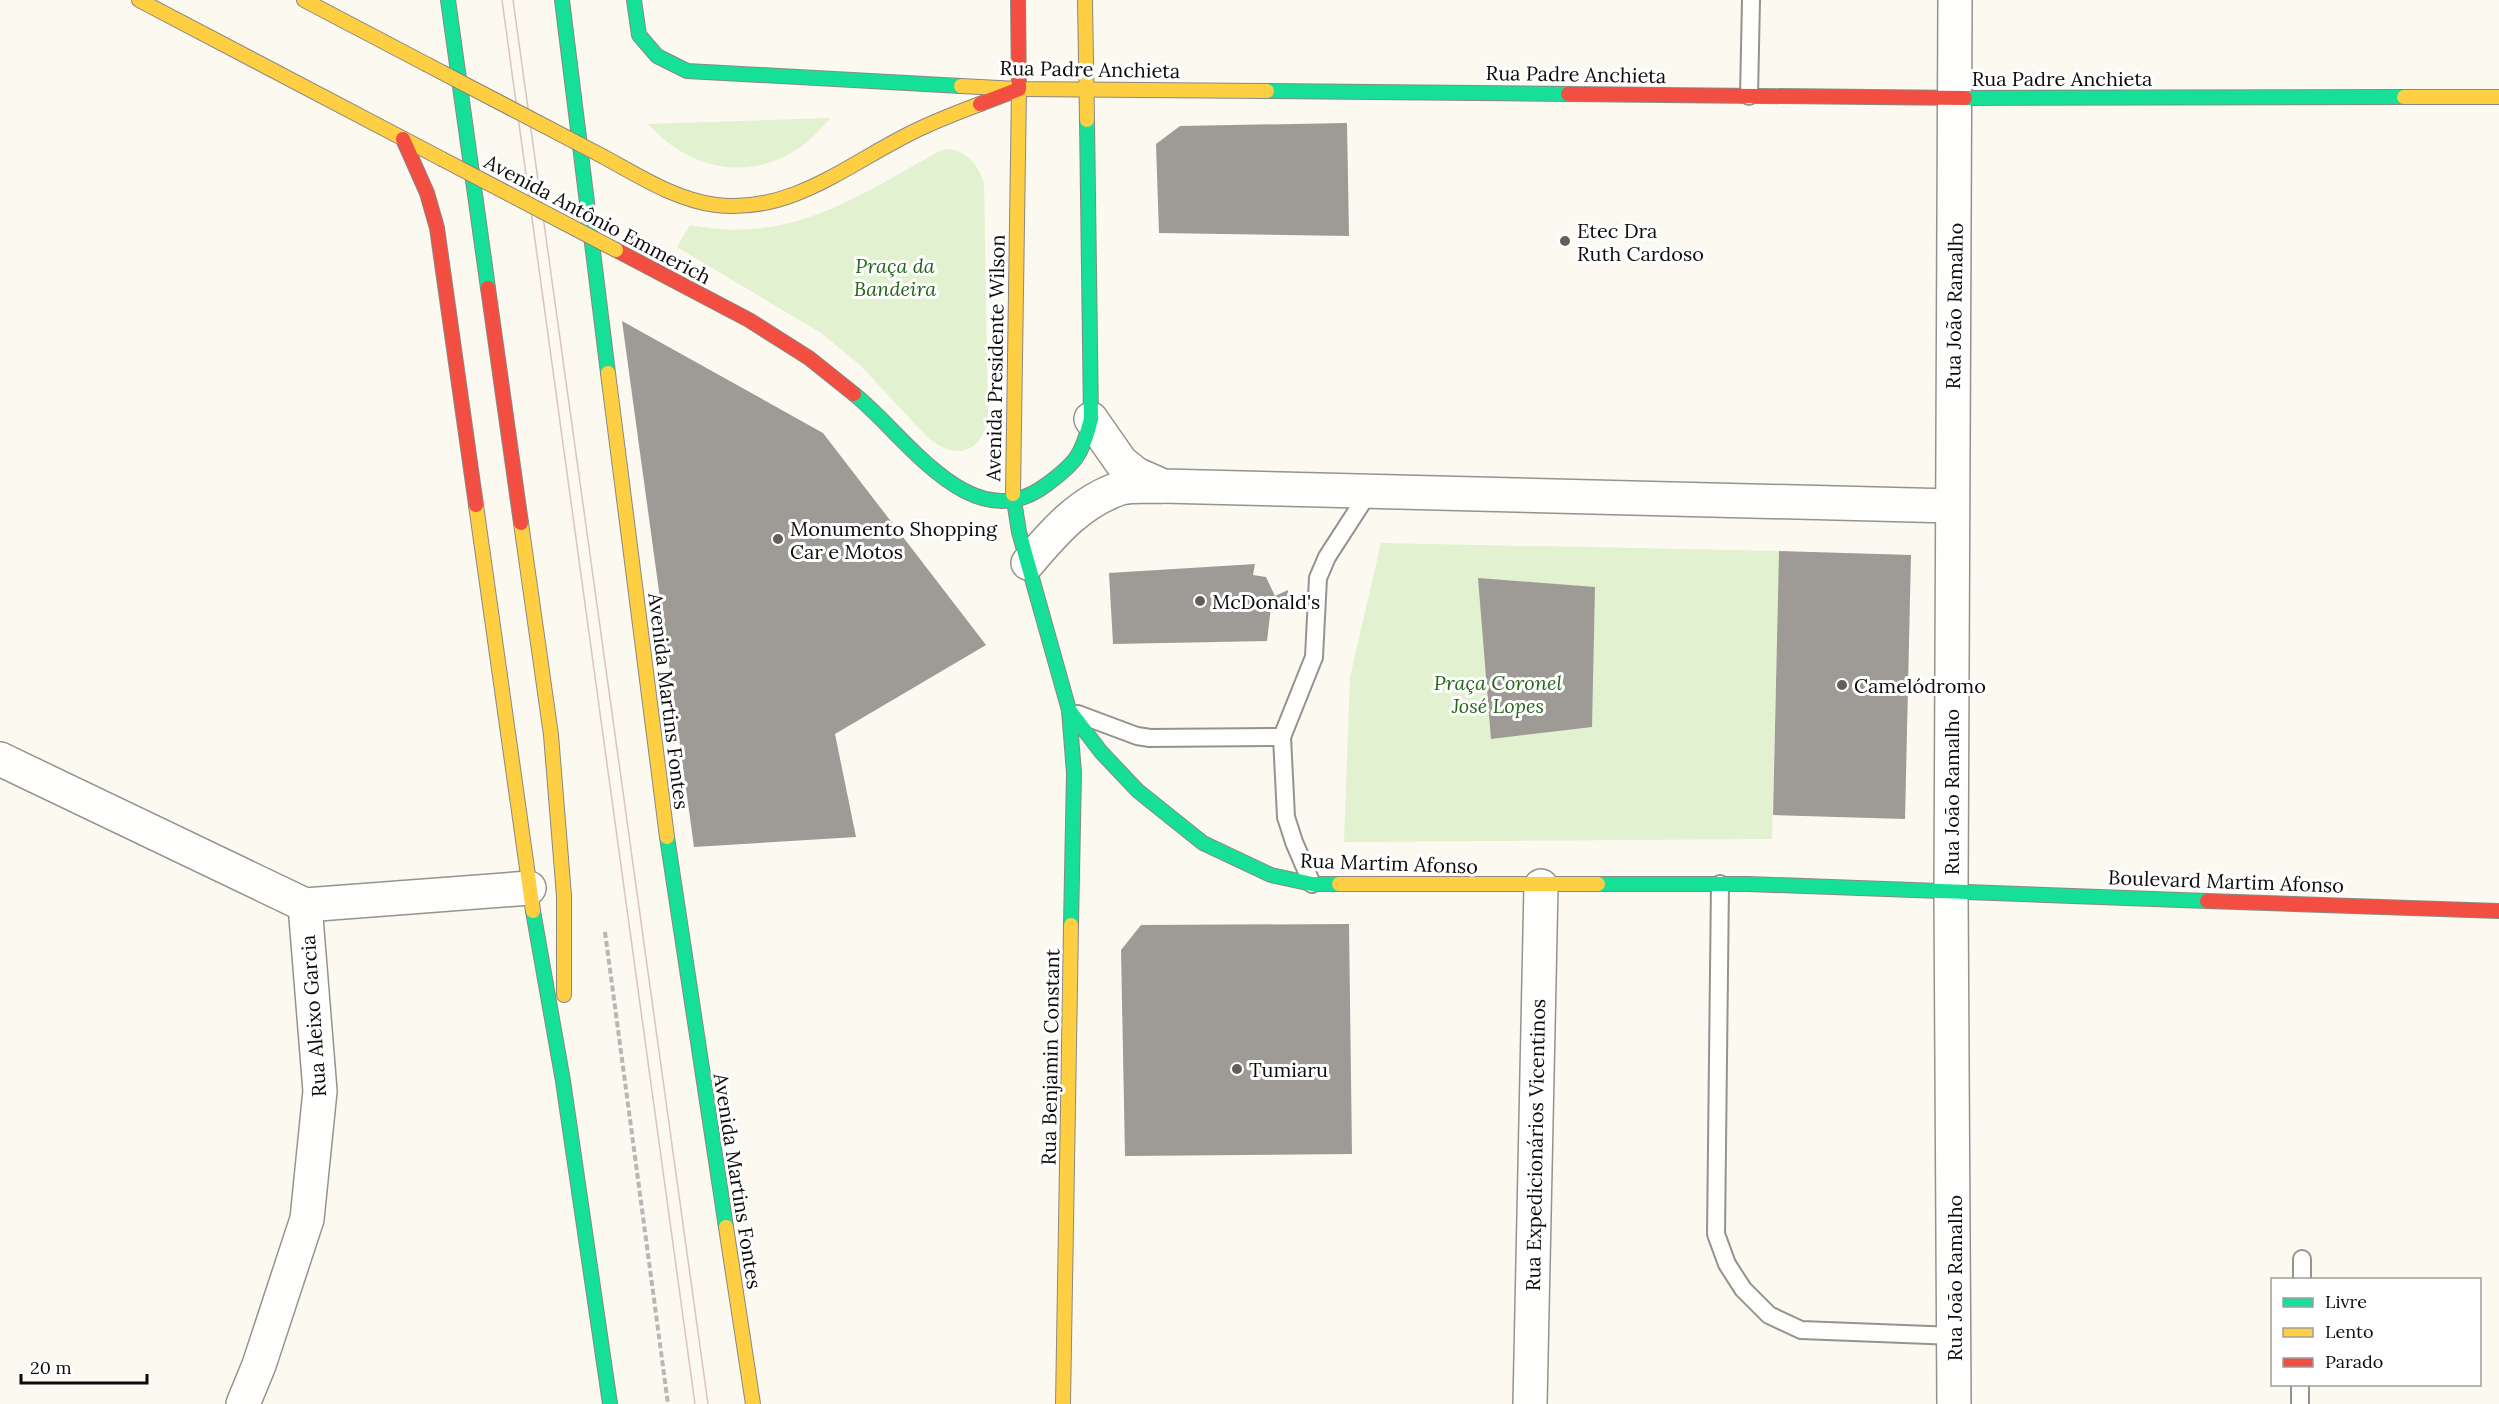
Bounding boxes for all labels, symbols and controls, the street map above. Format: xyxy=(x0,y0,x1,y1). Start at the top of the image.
street label: Rua Padre Anchieta xyxy=(999,55,1181,83)
street label: Rua Padre Anchieta xyxy=(1485,60,1667,88)
street label: Rua Padre Anchieta xyxy=(1972,66,2152,91)
street label: Avenida Antônio Emmerich xyxy=(480,148,716,289)
place label: Etec Dra Ruth Cardoso xyxy=(1577,218,1704,266)
street label: Rua João Ramalho xyxy=(1940,222,1968,390)
street label: Avenida Presidente Wilson xyxy=(980,234,1010,483)
marker: Etec Dra Ruth Cardoso xyxy=(1558,234,1572,248)
park label: Praça da Bandeira xyxy=(854,253,936,301)
place label: Monumento Shopping Car e Motos xyxy=(790,516,998,564)
marker: Monumento Shopping Car e Motos xyxy=(771,532,785,546)
place label: McDonald's xyxy=(1212,589,1320,614)
street label: Avenida Martins Fontes xyxy=(643,590,695,811)
marker: McDonald's xyxy=(1193,594,1207,608)
park label: Praça Coronel José Lopes xyxy=(1434,670,1562,718)
place label: Camelódromo xyxy=(1854,673,1986,698)
marker: Camelódromo xyxy=(1835,678,1849,692)
street label: Rua João Ramalho xyxy=(1939,709,1964,875)
street label: Rua Martim Afonso xyxy=(1300,847,1478,879)
street label: Boulevard Martim Afonso xyxy=(2108,864,2344,898)
street label: Rua Aleixo Garcia xyxy=(295,934,331,1098)
street label: Rua Benjamin Constant xyxy=(1036,948,1064,1166)
street label: Rua Expedicionários Vicentinos xyxy=(1520,999,1550,1291)
place label: Tumiaru xyxy=(1249,1057,1328,1082)
marker: Tumiaru xyxy=(1230,1062,1244,1076)
street label: Avenida Martins Fontes xyxy=(708,1070,767,1291)
street label: Rua João Ramalho xyxy=(1942,1195,1967,1361)
legend xyxy=(2271,1278,2481,1386)
text: Livre xyxy=(2325,1290,2367,1313)
text: Lento xyxy=(2325,1320,2373,1343)
scale bar xyxy=(21,1347,147,1385)
text: Parado xyxy=(2325,1350,2383,1373)
text: 20 m xyxy=(30,1356,72,1379)

